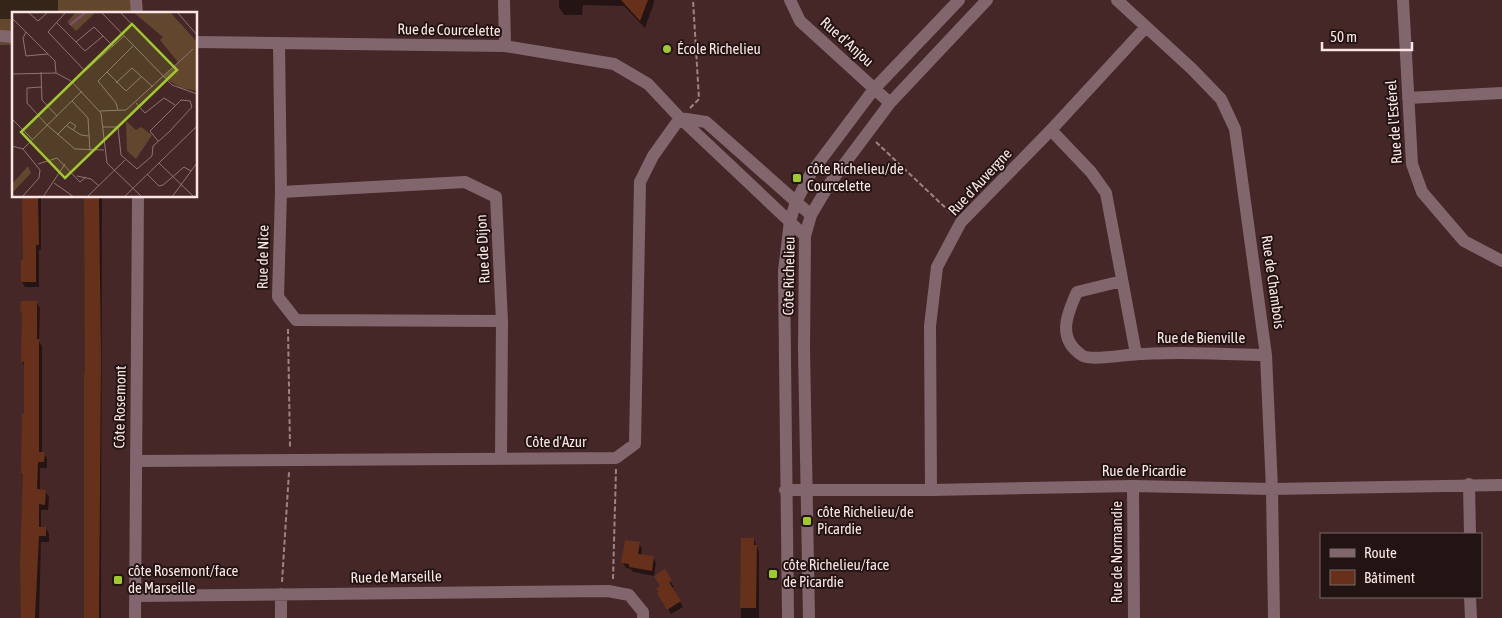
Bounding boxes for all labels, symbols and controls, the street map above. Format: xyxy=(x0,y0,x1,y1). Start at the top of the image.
inset map xyxy=(12,12,198,198)
street label: Rue d'Anjou xyxy=(817,13,877,70)
street label: Rue de Courcelette xyxy=(397,20,501,39)
scale bar xyxy=(1322,20,1412,52)
text: 50 m xyxy=(1330,28,1357,45)
place label: École Richelieu xyxy=(677,40,761,57)
marker: École Richelieu xyxy=(661,43,673,55)
street label: Rue de l'Estérel xyxy=(1382,80,1405,164)
street label: Rue d'Auvergne xyxy=(944,145,1015,219)
place label: côte Richelieu/de Courcelette xyxy=(807,160,904,194)
marker: côte Richelieu/de Courcelette xyxy=(791,172,803,184)
street label: Rue de Dijon xyxy=(472,214,493,284)
street label: Rue de Nice xyxy=(253,225,272,289)
street label: Rue de Chambois xyxy=(1259,234,1288,330)
street label: Côte Richelieu xyxy=(779,236,798,316)
street label: Rue de Bienville xyxy=(1157,329,1245,346)
street label: Côte Rosemont xyxy=(110,365,129,449)
street label: Côte d'Azur xyxy=(526,433,587,450)
street label: Rue de Picardie xyxy=(1102,462,1186,479)
street label: Rue de Normandie xyxy=(1108,501,1125,603)
place label: côte Richelieu/de Picardie xyxy=(817,503,914,537)
marker: côte Richelieu/de Picardie xyxy=(801,515,813,527)
legend xyxy=(1320,533,1482,598)
text: Route xyxy=(1364,544,1397,561)
place label: côte Richelieu/face de Picardie xyxy=(783,556,889,590)
place label: côte Rosemont/face de Marseille xyxy=(128,562,238,596)
street label: Rue de Marseille xyxy=(350,567,442,586)
marker: côte Richelieu/face de Picardie xyxy=(767,568,779,580)
text: Bâtiment xyxy=(1364,569,1415,586)
marker: côte Rosemont/face de Marseille xyxy=(112,574,124,586)

